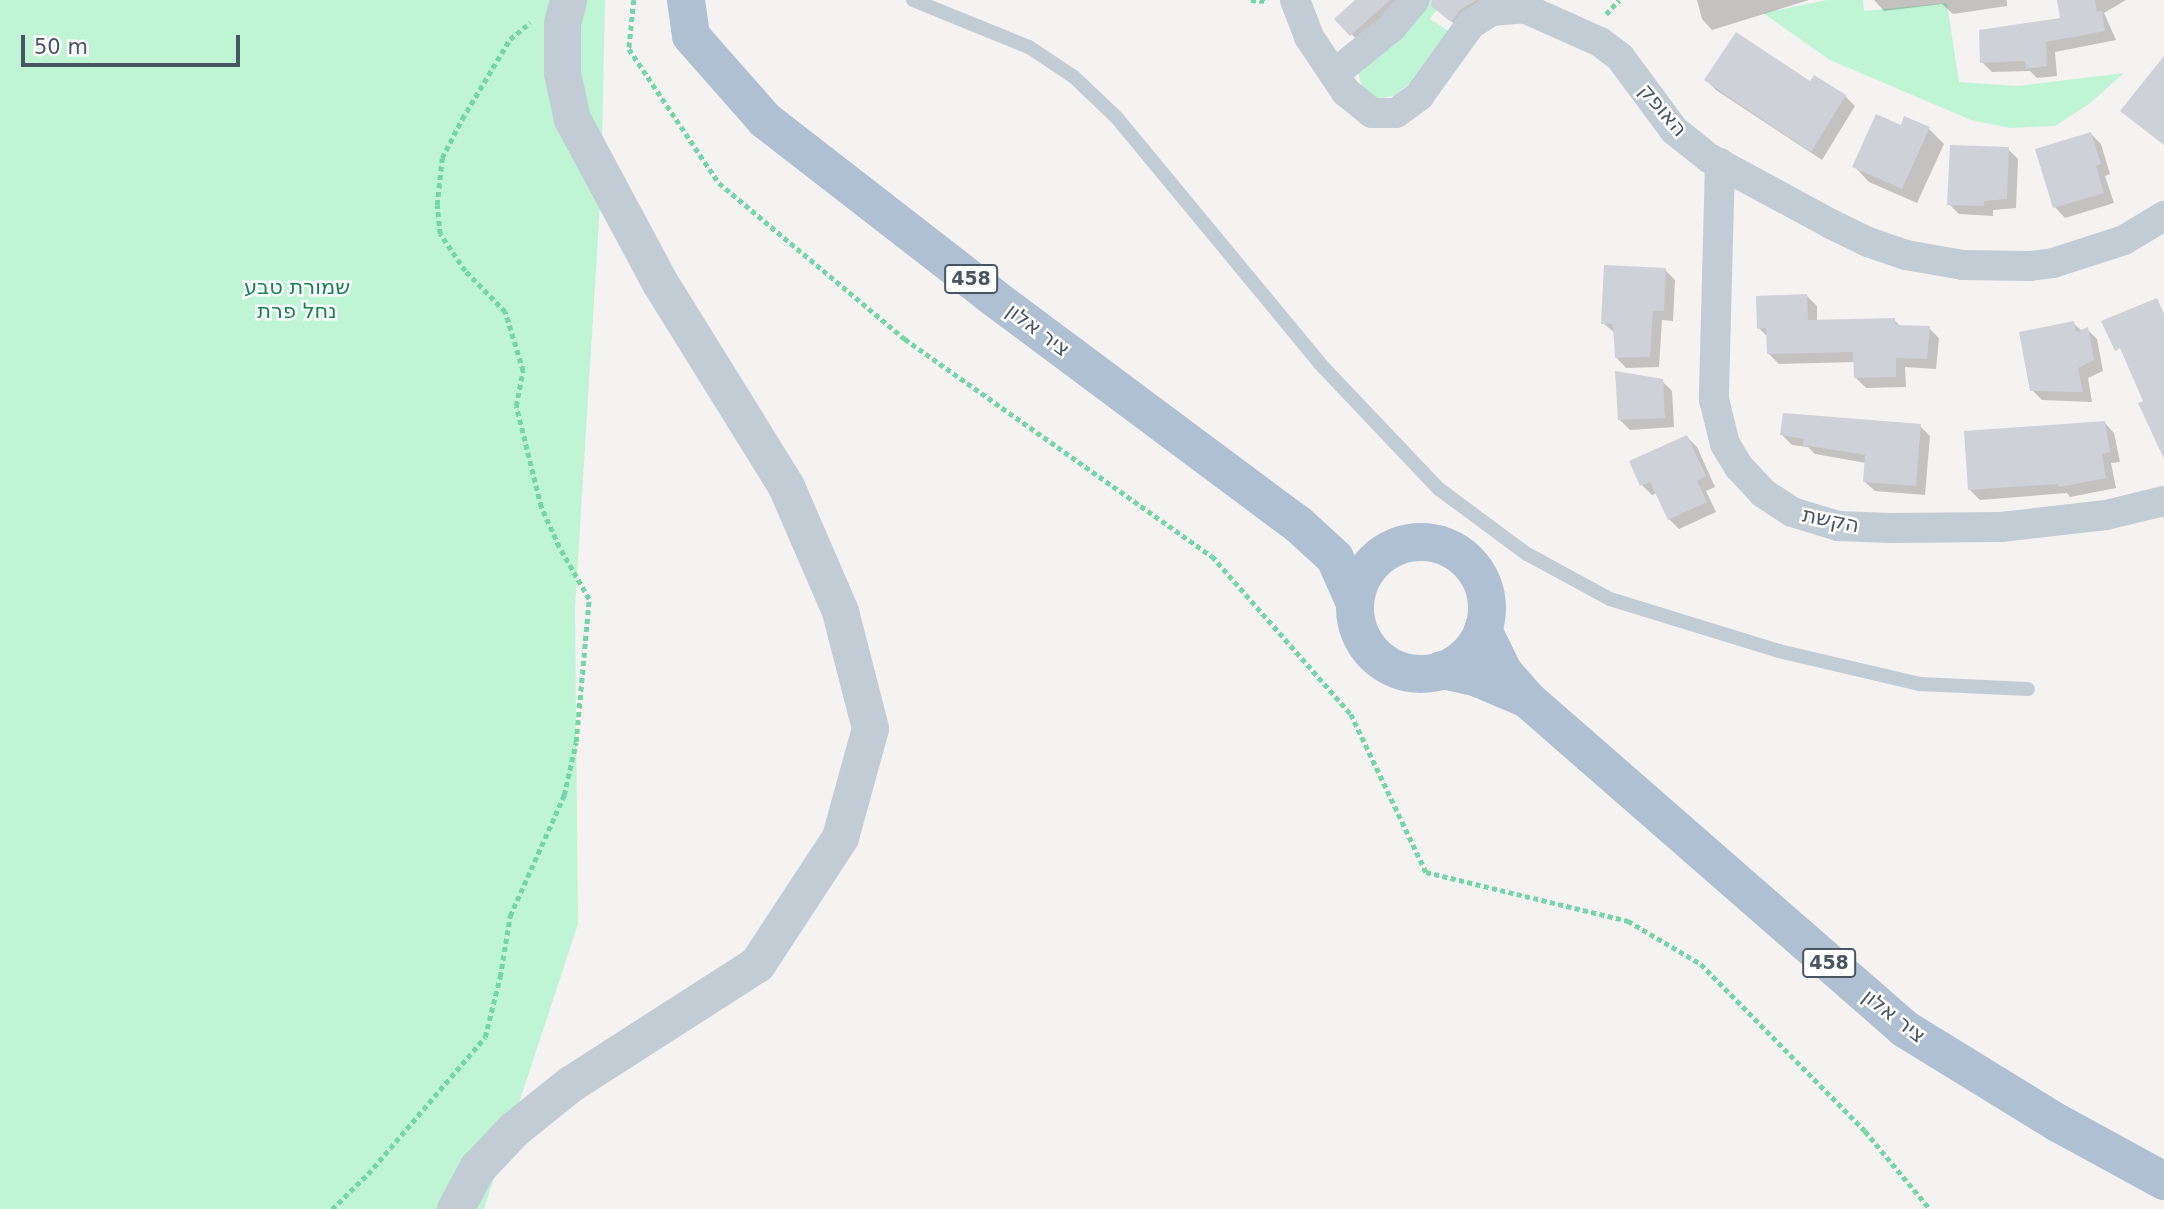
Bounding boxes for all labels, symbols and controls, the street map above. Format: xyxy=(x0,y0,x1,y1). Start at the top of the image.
scale bar xyxy=(24,21,243,65)
text: 50 m xyxy=(34,35,88,59)
street label: האופק xyxy=(1634,78,1692,142)
road number: 458 xyxy=(943,264,999,294)
park label: שמורת טבע נחל פרת xyxy=(244,274,350,324)
street label: ציר אלון xyxy=(1001,298,1075,362)
street label: הקשת xyxy=(1800,502,1862,538)
road number: 458 xyxy=(1801,948,1857,979)
street label: ציר אלון xyxy=(1857,984,1931,1048)

